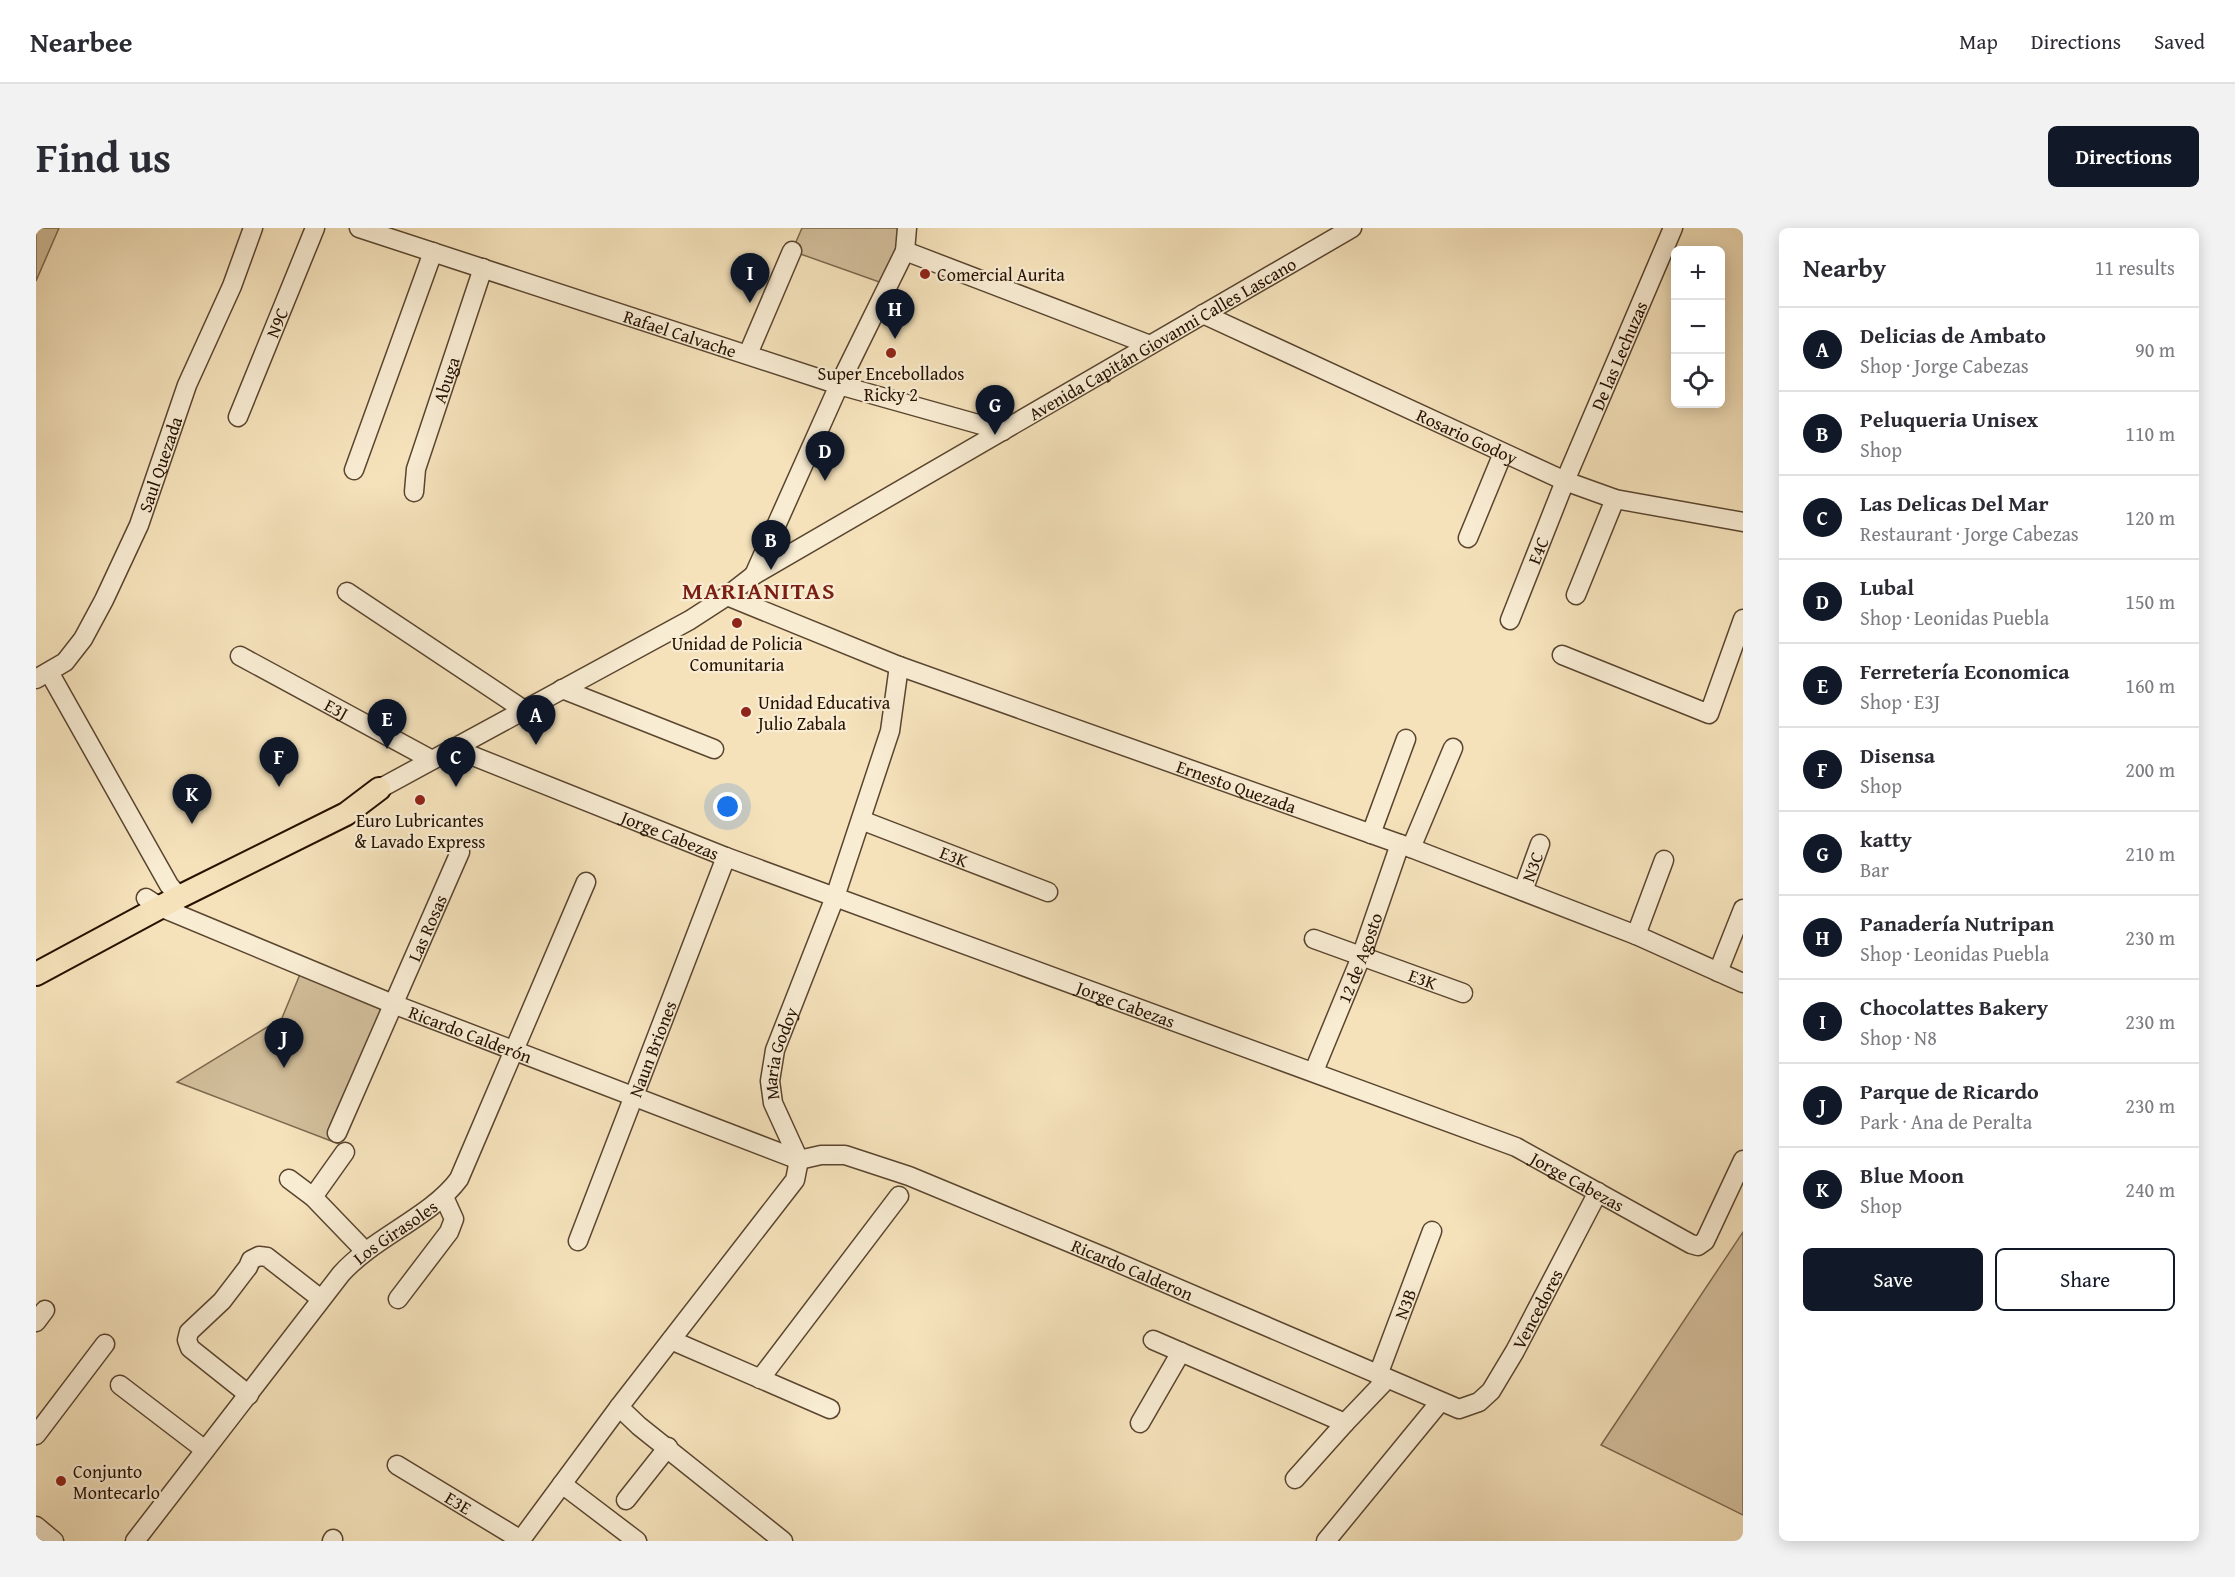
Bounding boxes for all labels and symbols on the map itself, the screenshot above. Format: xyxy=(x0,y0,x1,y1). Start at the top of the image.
street label: Avenida Capitán Giovanni Calles Lascano xyxy=(1023,250,1301,427)
pin: I xyxy=(730,254,770,303)
place label: Comercial Aurita xyxy=(937,261,1065,288)
marker: Comercial Aurita xyxy=(918,267,932,281)
pin: H xyxy=(876,290,914,339)
street label: De las Lechuzas xyxy=(1583,297,1654,414)
street label: Rafael Calvache xyxy=(620,302,740,364)
street label: N9C xyxy=(258,303,295,342)
marker: Super Encebollados Ricky 2 xyxy=(884,346,898,360)
street label: Abuga xyxy=(425,353,466,407)
place label: Super Encebollados Ricky 2 xyxy=(818,360,964,408)
pin: G xyxy=(976,386,1014,435)
street label: Rosario Godoy xyxy=(1412,401,1522,471)
street label: Saul Quezada xyxy=(131,412,189,516)
pin: D xyxy=(806,432,844,481)
pin: B xyxy=(752,520,790,570)
street label: E4C xyxy=(1520,532,1555,568)
district label: MARIANITAS xyxy=(682,573,836,608)
marker: Unidad de Policia Comunitaria xyxy=(730,616,744,630)
place label: Unidad de Policia Comunitaria xyxy=(671,630,803,678)
place label: Unidad Educativa Julio Zabala xyxy=(756,689,891,737)
street label: E3J xyxy=(320,691,354,726)
pin: A xyxy=(516,696,556,745)
pin: E xyxy=(368,700,406,749)
marker: Unidad Educativa Julio Zabala xyxy=(739,705,753,719)
pin: F xyxy=(260,738,298,787)
pin: C xyxy=(436,738,476,787)
street label: Ernesto Quezada xyxy=(1173,752,1301,820)
pin: K xyxy=(172,774,212,824)
your location xyxy=(713,792,742,821)
marker: Euro Lubricantes & Lavado Express xyxy=(413,793,427,807)
street label: Jorge Cabezas xyxy=(615,802,723,866)
place label: Euro Lubricantes & Lavado Express xyxy=(355,807,485,855)
street label: E3K xyxy=(936,838,973,874)
street label: N3C xyxy=(1514,848,1550,885)
street label: Las Rosas xyxy=(400,890,453,966)
street label: 12 de Agosto xyxy=(1330,909,1389,1007)
street label: E3K xyxy=(1405,961,1441,996)
street label: Jorge Cabezas xyxy=(1071,973,1179,1034)
street label: Naun Briones xyxy=(621,996,683,1101)
street label: Ricardo Calderón xyxy=(405,998,536,1070)
street label: Maria Godoy xyxy=(756,1003,804,1102)
pin: J xyxy=(264,1018,304,1068)
street label: Jorge Cabezas xyxy=(1524,1143,1629,1218)
street label: Los Girasoles xyxy=(347,1193,443,1270)
street label: Ricardo Calderon xyxy=(1068,1231,1198,1307)
street label: Vencedores xyxy=(1505,1264,1569,1354)
street label: N3B xyxy=(1387,1285,1423,1323)
place label: Conjunto Montecarlo xyxy=(73,1458,160,1506)
marker: Conjunto Montecarlo xyxy=(54,1474,68,1488)
street label: E3E xyxy=(440,1484,477,1521)

